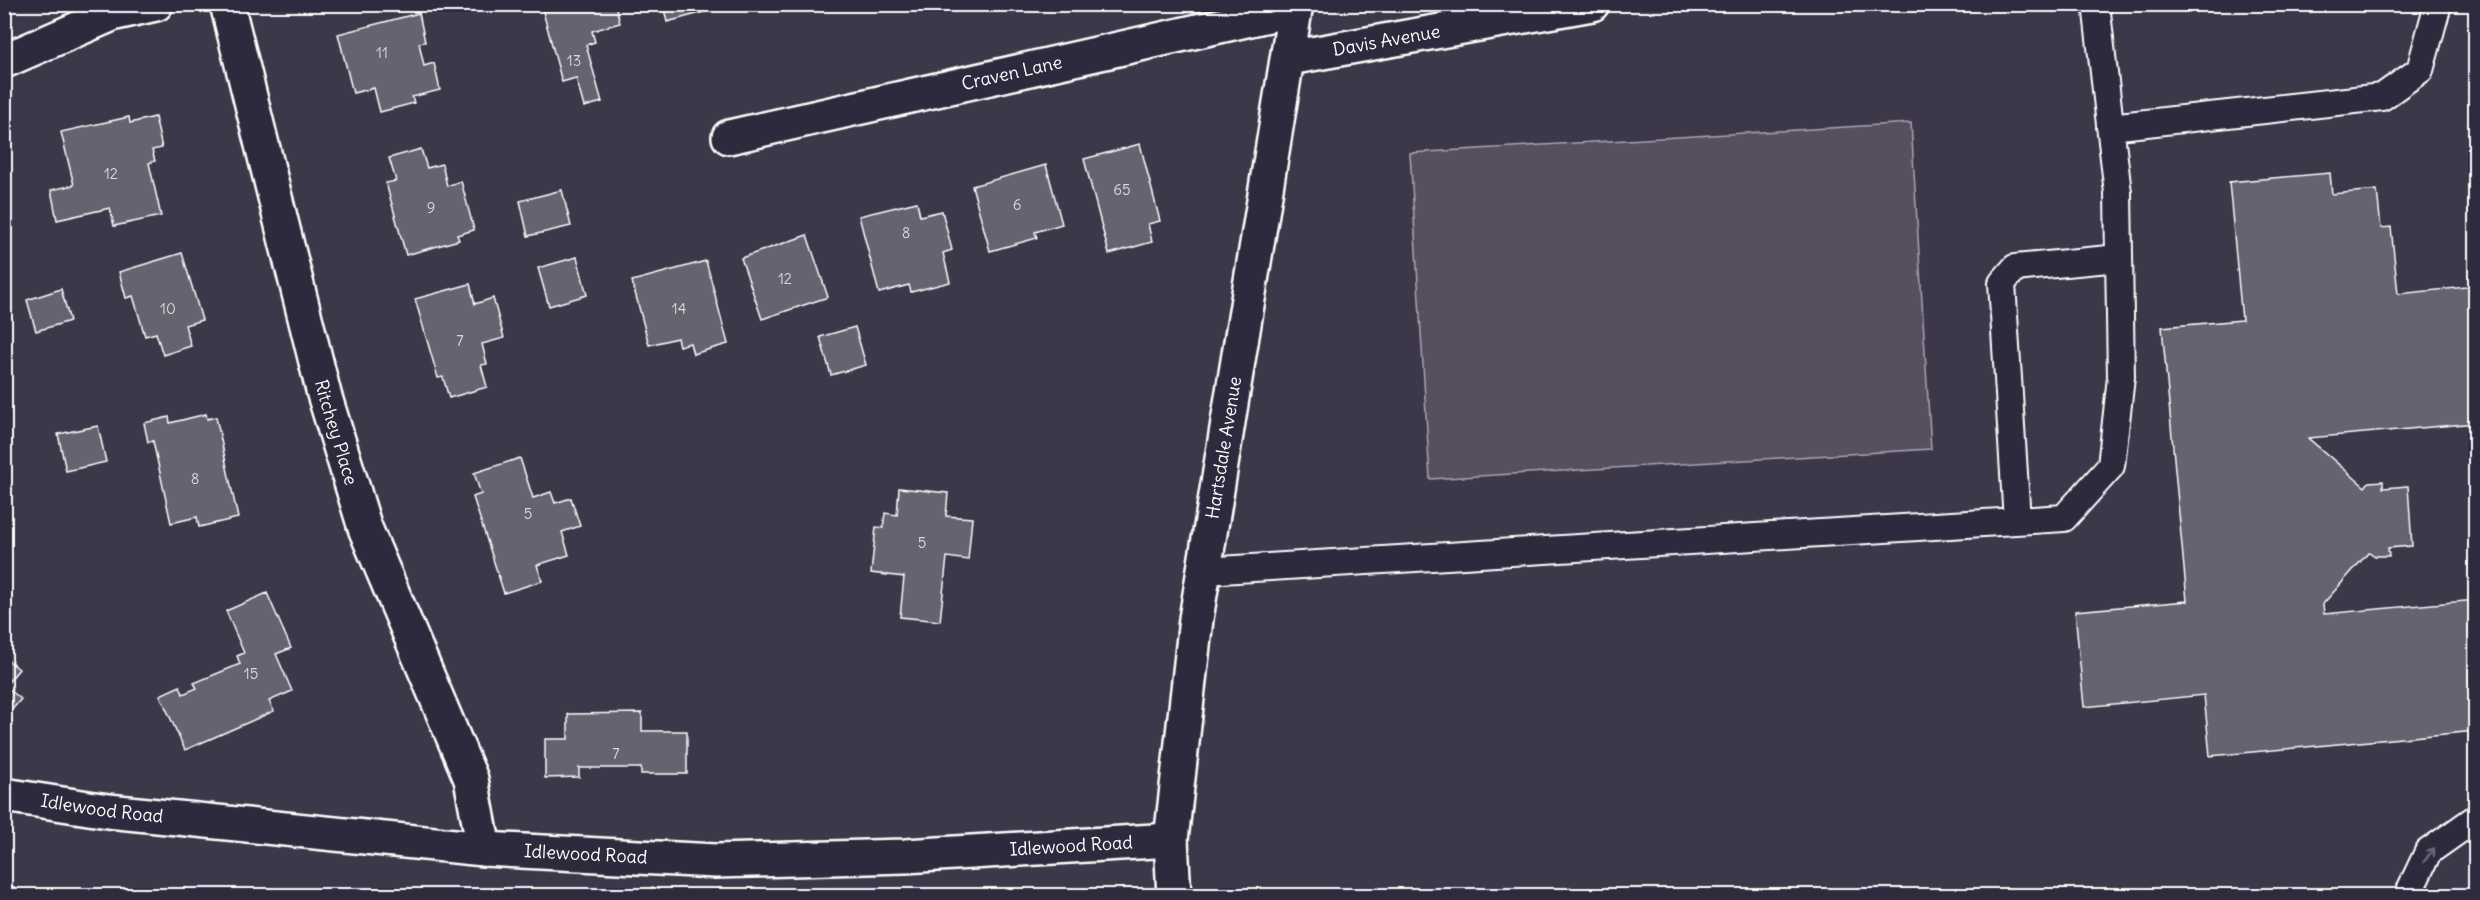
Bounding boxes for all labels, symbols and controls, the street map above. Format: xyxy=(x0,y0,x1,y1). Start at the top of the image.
street label: Davis Avenue xyxy=(1331,19,1442,61)
house number: 11 xyxy=(376,43,388,62)
street label: Craven Lane xyxy=(959,50,1064,95)
house number: 13 xyxy=(567,51,581,70)
house number: 12 xyxy=(104,164,118,183)
house number: 65 xyxy=(1113,180,1131,199)
house number: 6 xyxy=(1013,195,1021,214)
house number: 9 xyxy=(427,198,435,217)
house number: 8 xyxy=(902,223,910,242)
house number: 12 xyxy=(778,269,792,288)
house number: 10 xyxy=(160,299,176,318)
house number: 14 xyxy=(672,299,687,318)
house number: 7 xyxy=(456,331,464,350)
street label: Hartsdale Avenue xyxy=(1200,375,1246,521)
street label: Ritchey Place xyxy=(310,377,363,488)
house number: 8 xyxy=(191,469,199,488)
house number: 5 xyxy=(524,504,532,523)
house number: 5 xyxy=(918,533,926,552)
house number: 15 xyxy=(244,664,258,683)
house number: 7 xyxy=(612,744,620,763)
street label: Idlewood Road xyxy=(39,789,165,828)
street label: Idlewood Road xyxy=(1009,830,1134,861)
street label: Idlewood Road xyxy=(524,839,648,868)
one-way arrow xyxy=(2423,848,2435,864)

